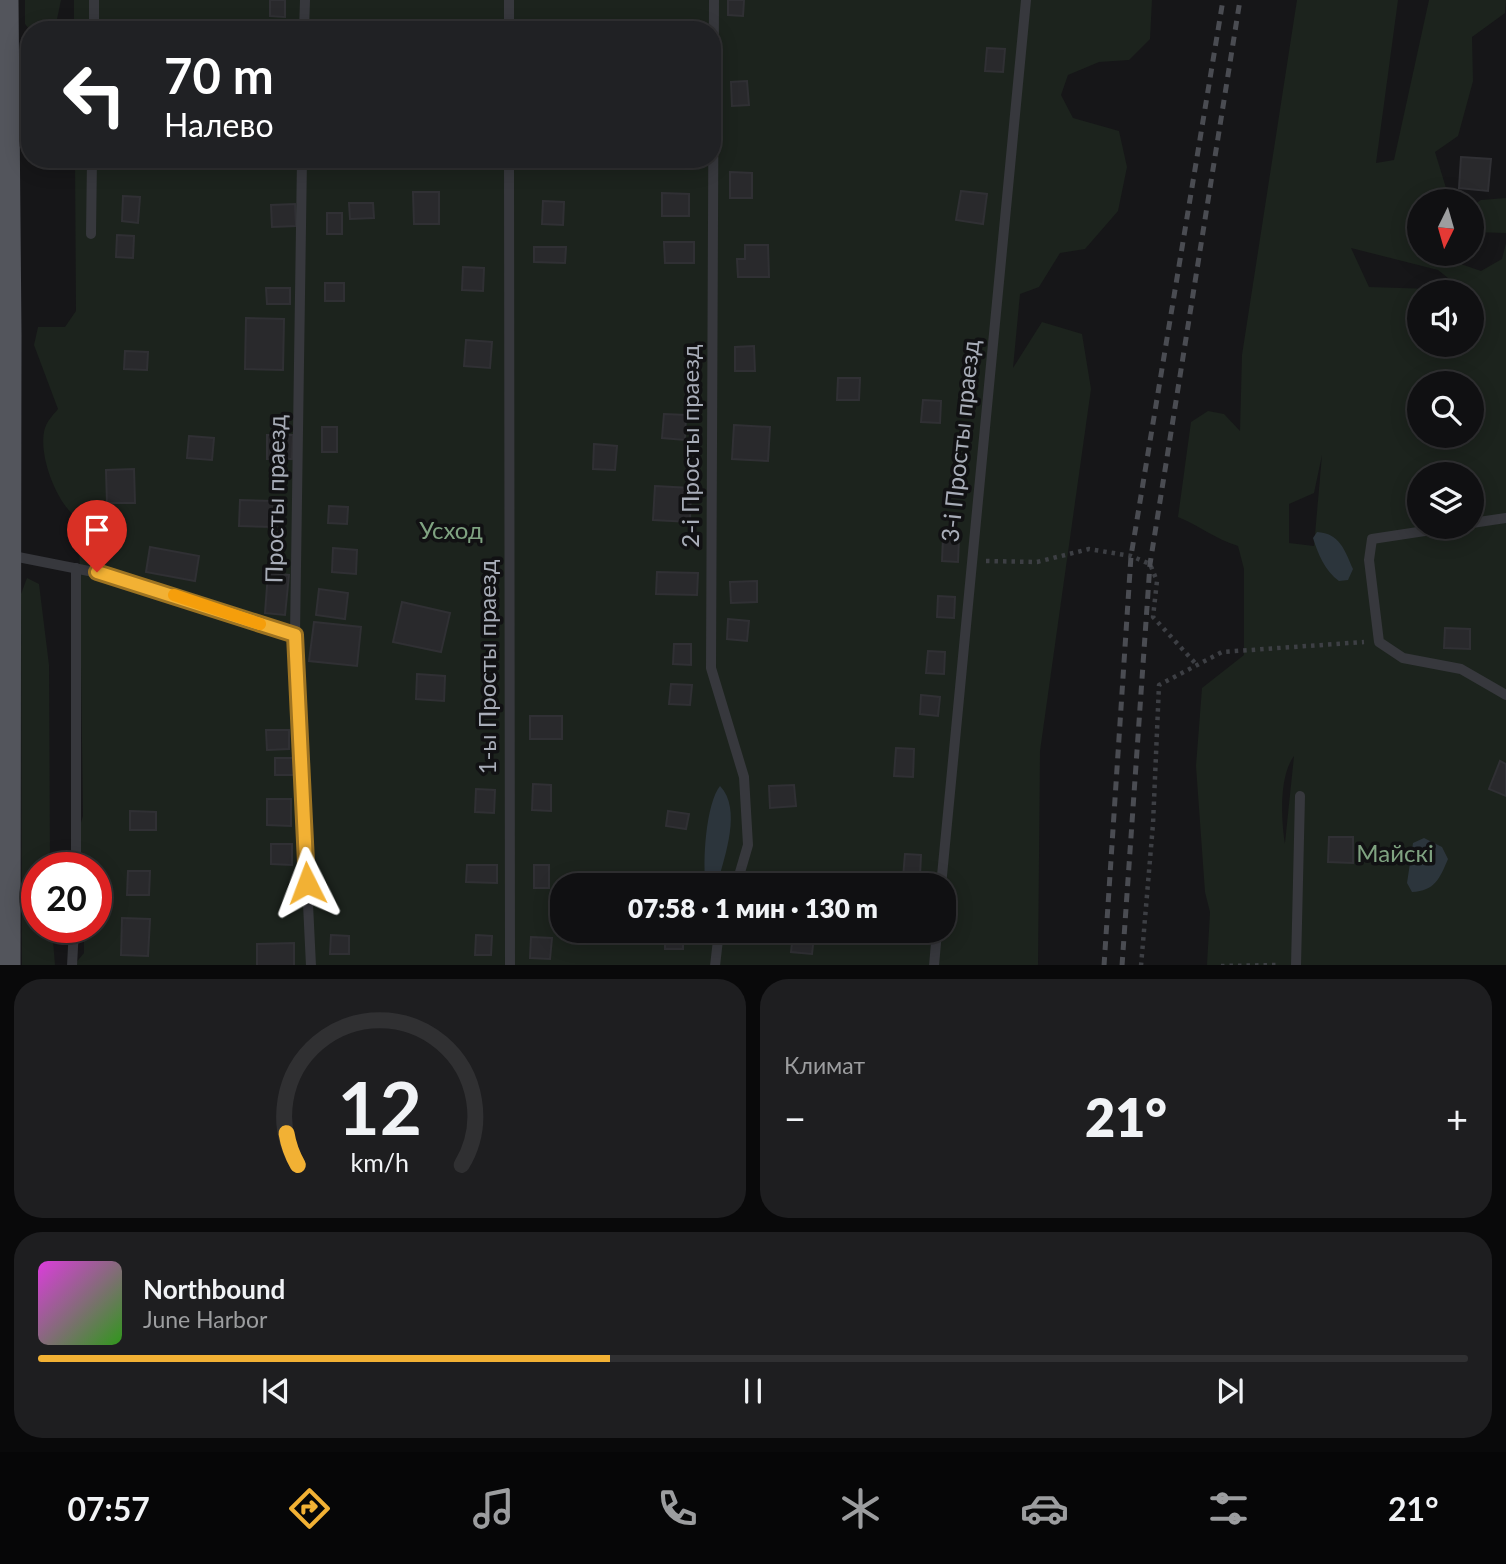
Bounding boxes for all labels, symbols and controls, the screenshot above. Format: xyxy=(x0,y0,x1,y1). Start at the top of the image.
text: 70 m xyxy=(164,46,274,104)
icon: left xyxy=(49,49,140,140)
text: Налево xyxy=(164,105,274,144)
north arrow xyxy=(1407,189,1484,266)
map controls xyxy=(1407,189,1484,539)
button: sound xyxy=(1407,280,1484,357)
street label: 3-і Просты праезд xyxy=(934,338,985,543)
street label: 2-і Просты праезд xyxy=(675,344,704,548)
button: search xyxy=(1407,371,1484,448)
street label: Просты праезд xyxy=(259,414,290,584)
button: layers xyxy=(1407,462,1484,539)
pin xyxy=(67,500,127,572)
icon: arrive xyxy=(78,511,116,549)
park label: Усход xyxy=(419,515,483,544)
street label: 1-ы Просты праезд xyxy=(472,559,501,774)
park label: Майскі xyxy=(1356,838,1434,867)
position arrow xyxy=(270,846,344,920)
speed limit sign: 20 xyxy=(21,852,112,943)
text: 07:58 · 1 мин · 130 m xyxy=(628,892,878,924)
text: Климат xyxy=(784,1051,865,1079)
text: 12 xyxy=(338,1063,422,1151)
text: 21° xyxy=(1085,1086,1167,1148)
text: − xyxy=(784,1095,806,1141)
text: + xyxy=(1446,1095,1468,1141)
text: km/h xyxy=(351,1146,409,1176)
text: Northbound xyxy=(143,1273,285,1305)
text: June Harbor xyxy=(143,1305,267,1333)
icon: previous xyxy=(257,1372,295,1410)
icon: pause xyxy=(734,1372,772,1410)
icon: next xyxy=(1211,1372,1249,1410)
icon: directions xyxy=(285,1484,334,1533)
icon: music xyxy=(469,1484,518,1533)
icon: phone xyxy=(653,1484,702,1533)
icon: climate xyxy=(836,1484,885,1533)
icon: car xyxy=(1020,1484,1069,1533)
icon: filters xyxy=(1204,1484,1253,1533)
text: 07:57 xyxy=(67,1489,150,1528)
text: 21° xyxy=(1388,1489,1438,1528)

